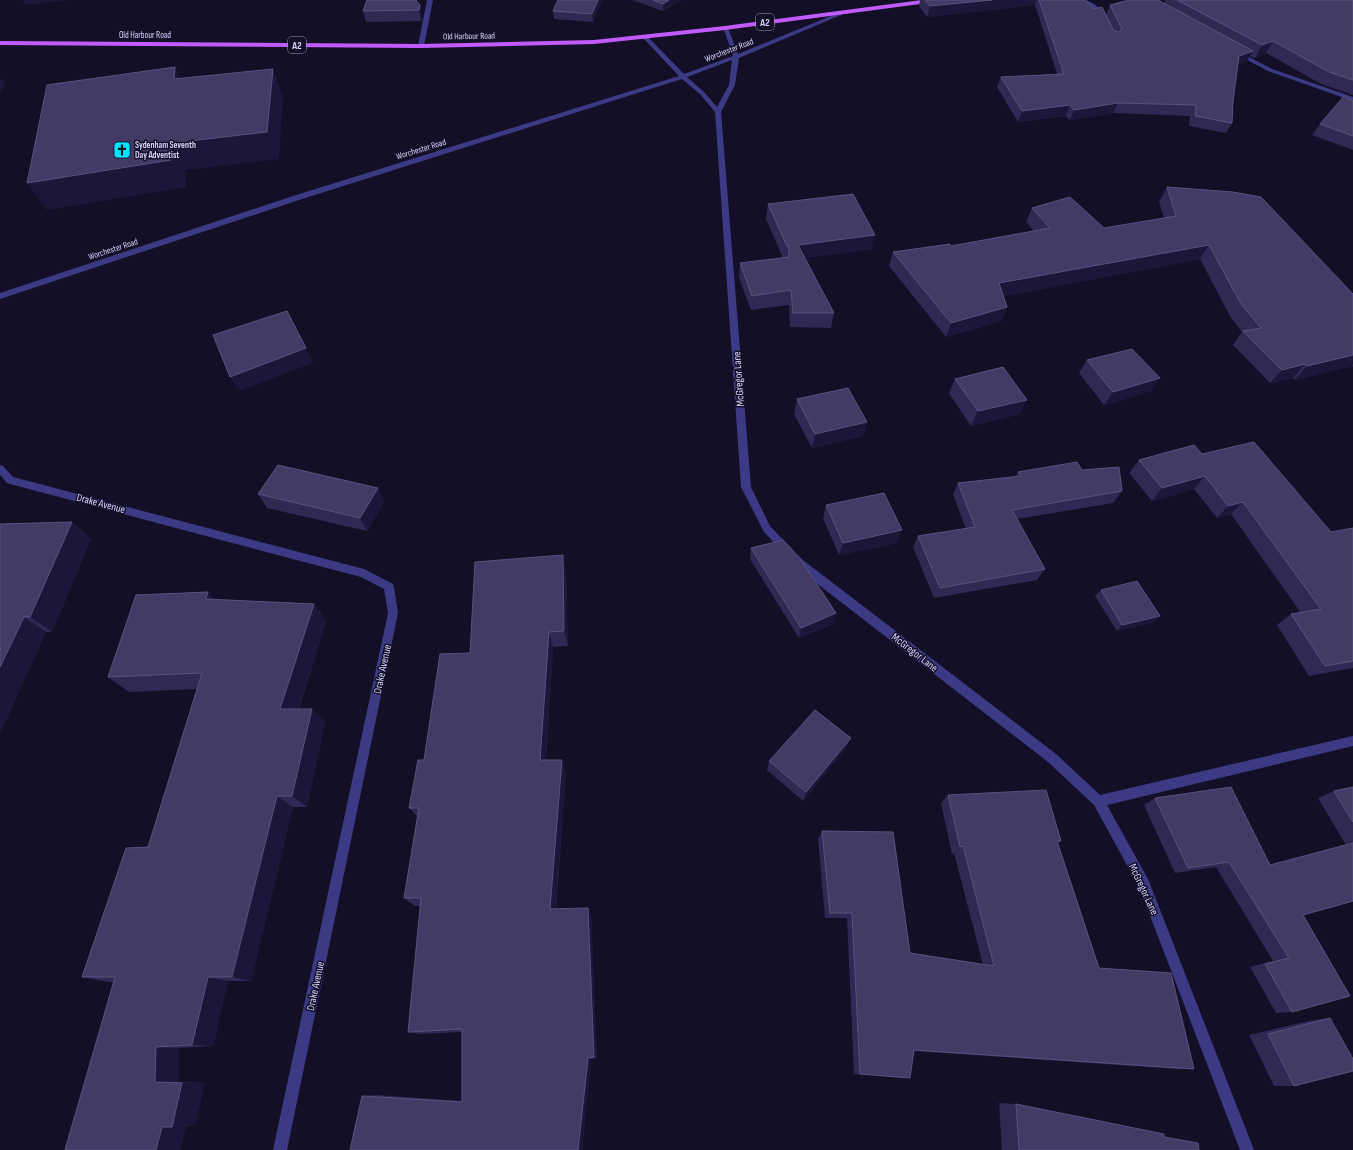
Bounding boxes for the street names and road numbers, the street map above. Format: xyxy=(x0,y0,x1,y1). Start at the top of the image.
road number: A2 xyxy=(756,14,774,30)
street label: Old Harbour Road xyxy=(119,30,171,41)
street label: Old Harbour Road xyxy=(443,31,495,42)
street label: Worchester Road xyxy=(703,36,755,65)
road number: A2 xyxy=(288,37,306,53)
street label: Worchester Road xyxy=(395,137,448,162)
street label: Worchester Road xyxy=(87,236,140,263)
street label: McGregor Lane xyxy=(730,351,747,407)
street label: Drake Avenue xyxy=(75,491,127,516)
street label: McGregor Lane xyxy=(889,630,940,674)
street label: Drake Avenue xyxy=(371,643,394,695)
street label: McGregor Lane xyxy=(1126,861,1161,917)
street label: Drake Avenue xyxy=(304,960,327,1012)

